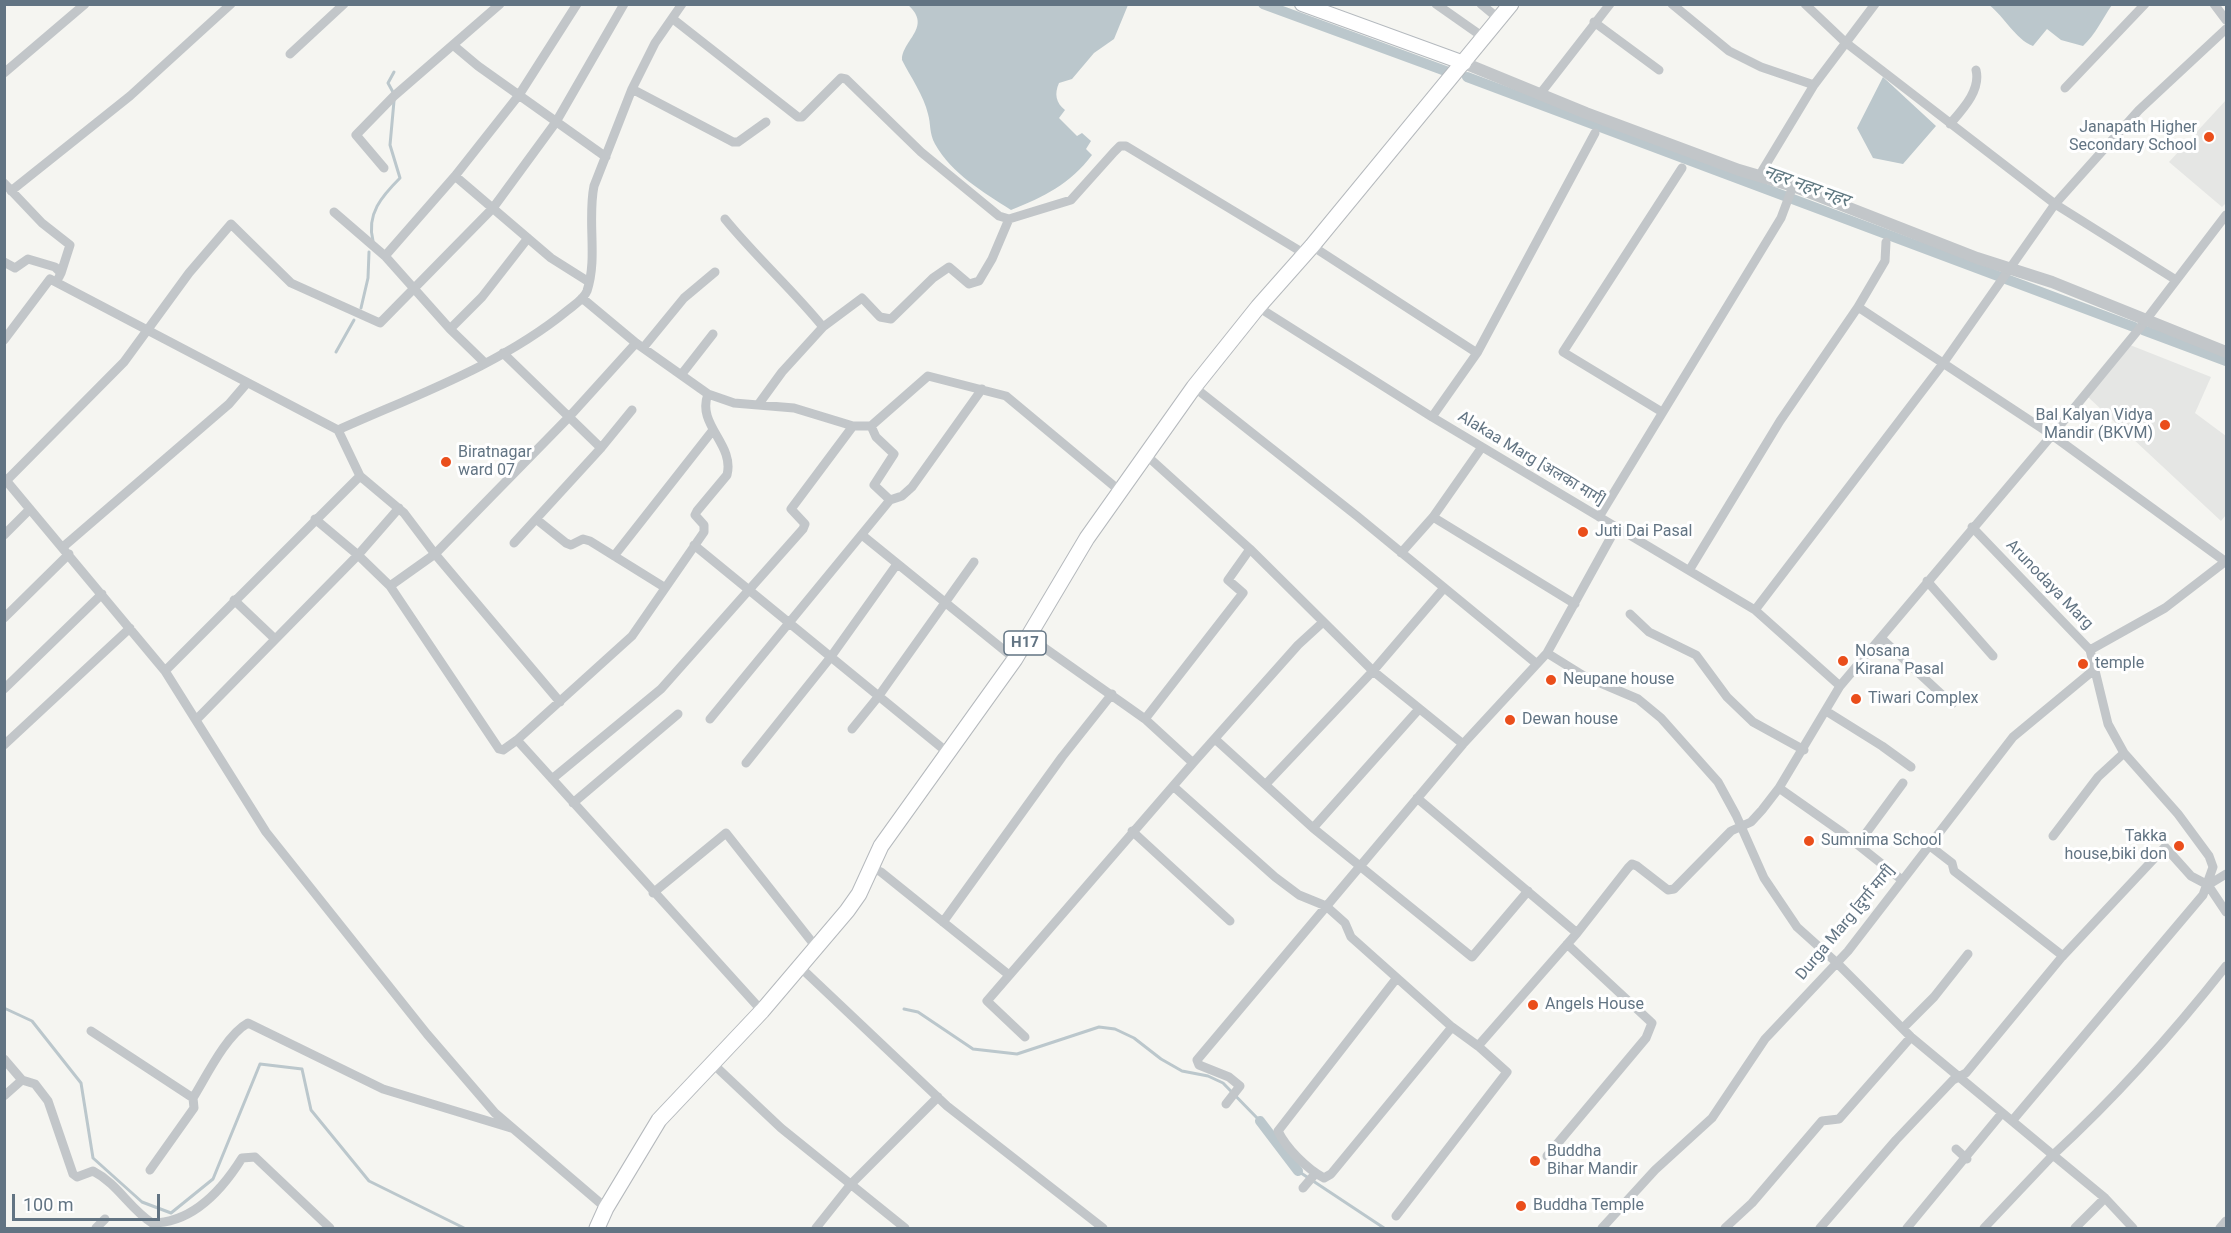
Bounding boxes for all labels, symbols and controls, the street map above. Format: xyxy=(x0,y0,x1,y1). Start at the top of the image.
place label: Janapath Higher Secondary School xyxy=(2069,118,2197,156)
marker: Janapath Higher Secondary School xyxy=(2202,130,2216,144)
water label: नहर नहर नहर xyxy=(1760,162,1852,212)
place label: Bal Kalyan Vidya Mandir (BKVM) xyxy=(2036,406,2153,444)
street label: Alakaa Marg [अलका मार्ग] xyxy=(1454,407,1608,511)
marker: Bal Kalyan Vidya Mandir (BKVM) xyxy=(2158,418,2172,432)
place label: Biratnagar ward 07 xyxy=(458,443,532,481)
marker: Biratnagar ward 07 xyxy=(439,455,453,469)
place label: Juti Dai Pasal xyxy=(1595,522,1692,542)
marker: Juti Dai Pasal xyxy=(1576,525,1590,539)
street label: Arunodaya Marg xyxy=(2001,536,2097,634)
road number: H17 xyxy=(1004,631,1046,655)
place label: Nosana Kirana Pasal xyxy=(1855,642,1944,680)
marker: Nosana Kirana Pasal xyxy=(1836,654,1850,668)
place label: temple xyxy=(2095,654,2144,674)
marker: temple xyxy=(2076,657,2090,671)
place label: Neupane house xyxy=(1563,670,1674,690)
marker: Neupane house xyxy=(1544,673,1558,687)
place label: Tiwari Complex xyxy=(1868,689,1978,709)
marker: Tiwari Complex xyxy=(1849,692,1863,706)
place label: Dewan house xyxy=(1522,710,1618,730)
marker: Dewan house xyxy=(1503,713,1517,727)
place label: Takka house,biki don xyxy=(2065,827,2167,865)
place label: Sumnima School xyxy=(1821,831,1942,851)
marker: Sumnima School xyxy=(1802,834,1816,848)
marker: Takka house,biki don xyxy=(2172,839,2186,853)
street label: Durga Marg [दुर्गा मार्ग] xyxy=(1792,862,1900,984)
place label: Angels House xyxy=(1545,995,1644,1015)
marker: Angels House xyxy=(1526,998,1540,1012)
place label: Buddha Bihar Mandir xyxy=(1547,1142,1638,1180)
marker: Buddha Bihar Mandir xyxy=(1528,1154,1542,1168)
scale bar xyxy=(15,1182,164,1220)
text: 100 m xyxy=(23,1194,74,1215)
place label: Buddha Temple xyxy=(1533,1196,1644,1216)
marker: Buddha Temple xyxy=(1514,1199,1528,1213)

